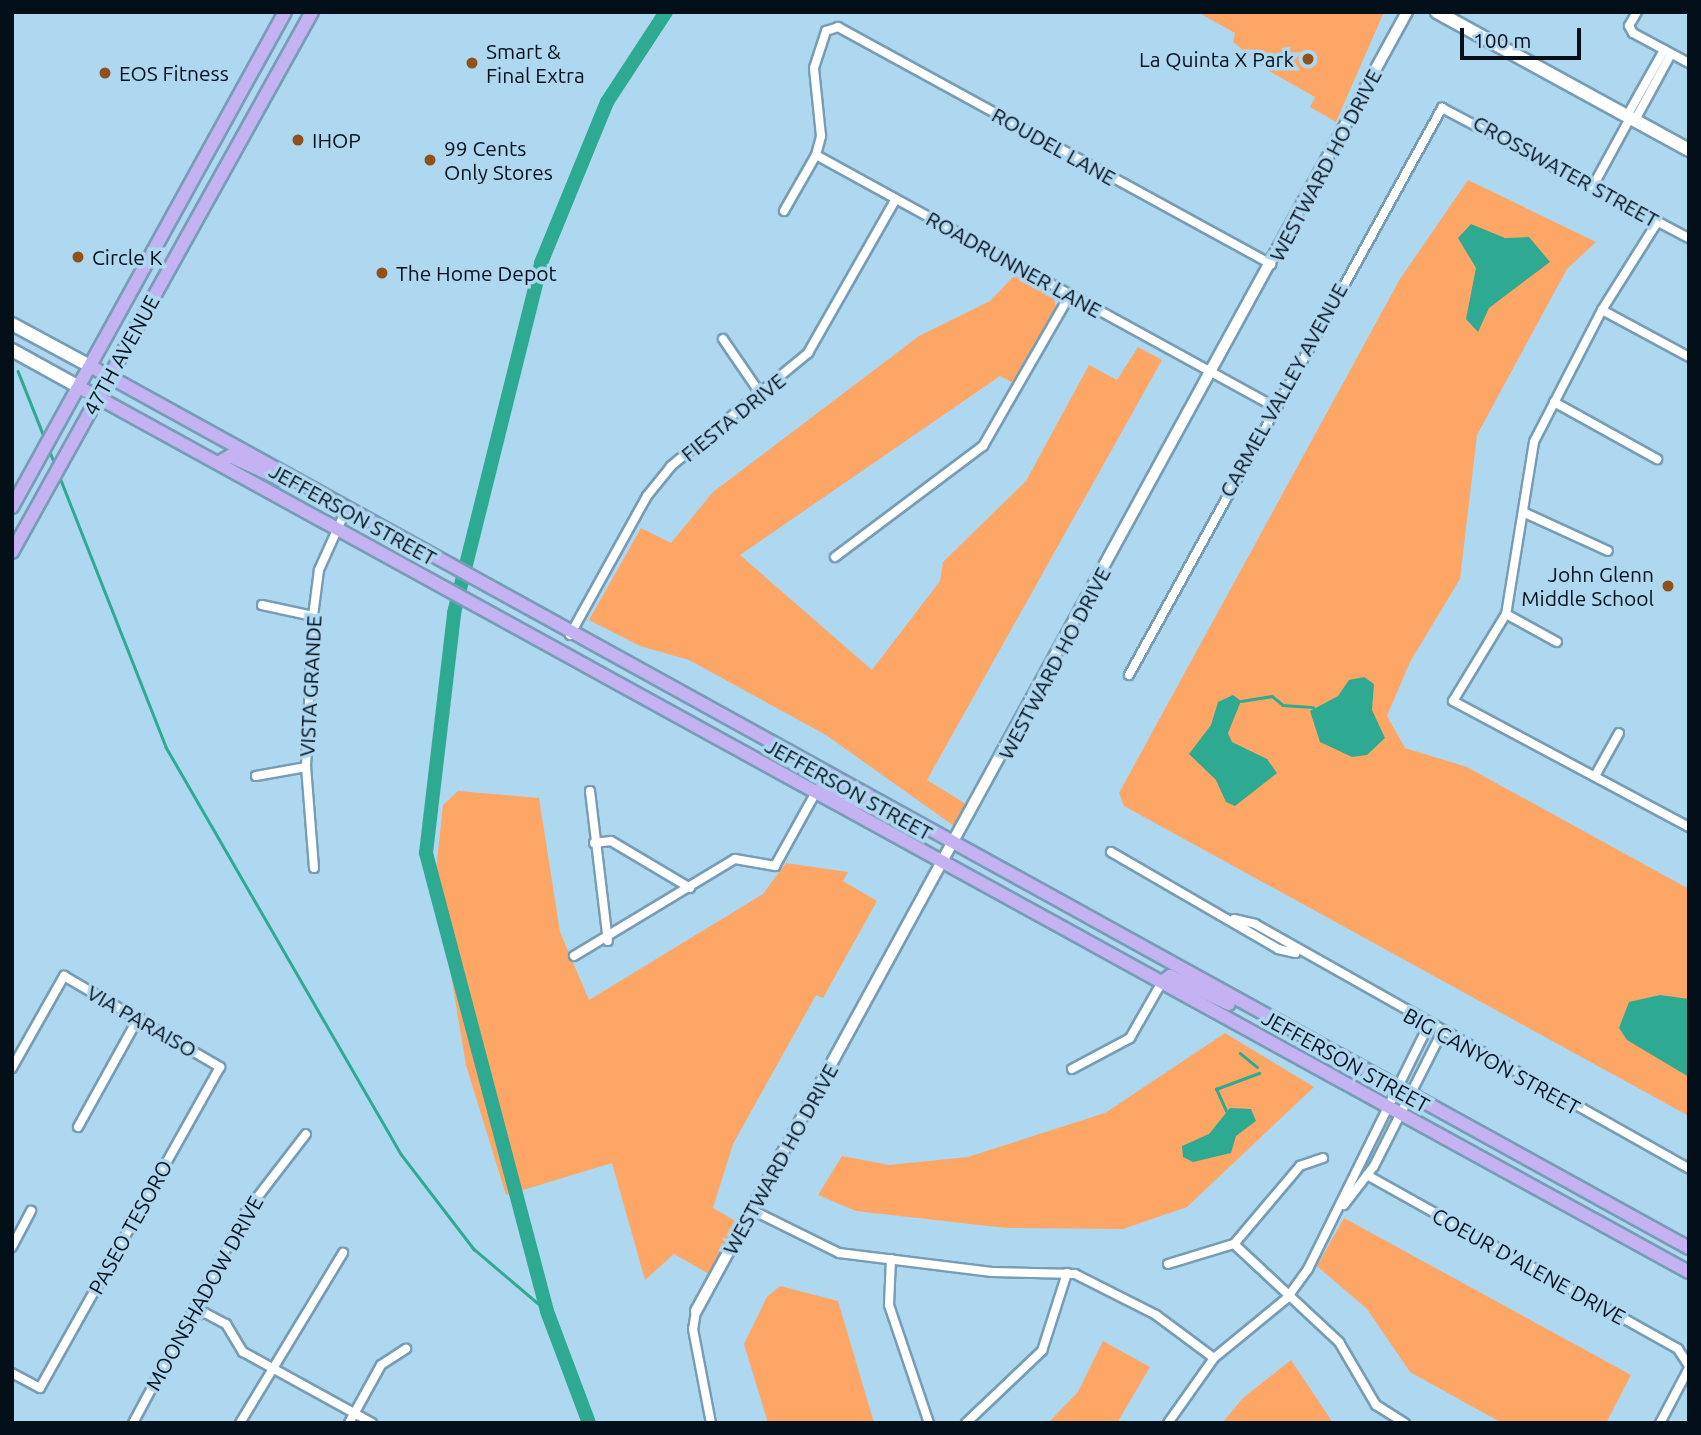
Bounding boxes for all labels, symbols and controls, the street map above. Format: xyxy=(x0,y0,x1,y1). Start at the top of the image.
scale bar xyxy=(1463,14,1584,58)
text: 100 m xyxy=(1473,28,1531,52)
place label: Smart & Final Extra xyxy=(486,38,585,88)
place label: La Quinta X Park xyxy=(1139,46,1294,72)
marker: La Quinta X Park xyxy=(1300,51,1316,67)
marker: Smart & Final Extra xyxy=(464,55,480,71)
place label: EOS Fitness xyxy=(119,60,229,86)
marker: EOS Fitness xyxy=(97,65,113,81)
street label: WESTWARD HO DRIVE xyxy=(1264,65,1386,265)
street label: ROUDEL LANE xyxy=(988,102,1120,190)
street label: CROSSWATER STREET xyxy=(1469,110,1663,232)
place label: IHOP xyxy=(312,127,361,153)
marker: IHOP xyxy=(290,132,306,148)
place label: 99 Cents Only Stores xyxy=(444,135,553,185)
marker: 99 Cents Only Stores xyxy=(422,152,438,168)
street label: ROADRUNNER LANE xyxy=(922,205,1106,323)
place label: Circle K xyxy=(92,244,162,270)
marker: Circle K xyxy=(70,249,86,265)
place label: The Home Depot xyxy=(396,260,557,286)
marker: The Home Depot xyxy=(374,265,390,281)
street label: CARMEL VALLEY AVENUE xyxy=(1214,279,1352,501)
street label: 47TH AVENUE xyxy=(78,290,164,420)
street label: FIESTA DRIVE xyxy=(676,367,790,467)
street label: JEFFERSON STREET xyxy=(265,458,441,570)
place label: John Glenn Middle School xyxy=(1521,561,1654,611)
street label: WESTWARD HO DRIVE xyxy=(993,563,1115,763)
marker: John Glenn Middle School xyxy=(1660,578,1676,594)
street label: VISTA GRANDE xyxy=(294,615,326,757)
street label: JEFFERSON STREET xyxy=(761,733,937,845)
street label: VIA PARAISO xyxy=(83,979,201,1063)
street label: BIG CANYON STREET xyxy=(1399,1002,1585,1120)
street label: JEFFERSON STREET xyxy=(1258,1005,1434,1117)
street label: WESTWARD HO DRIVE xyxy=(717,1059,843,1259)
street label: PASEO TESORO xyxy=(83,1156,177,1298)
street label: MOONSHADOW DRIVE xyxy=(140,1191,268,1395)
street label: COEUR D'ALENE DRIVE xyxy=(1428,1202,1630,1330)

